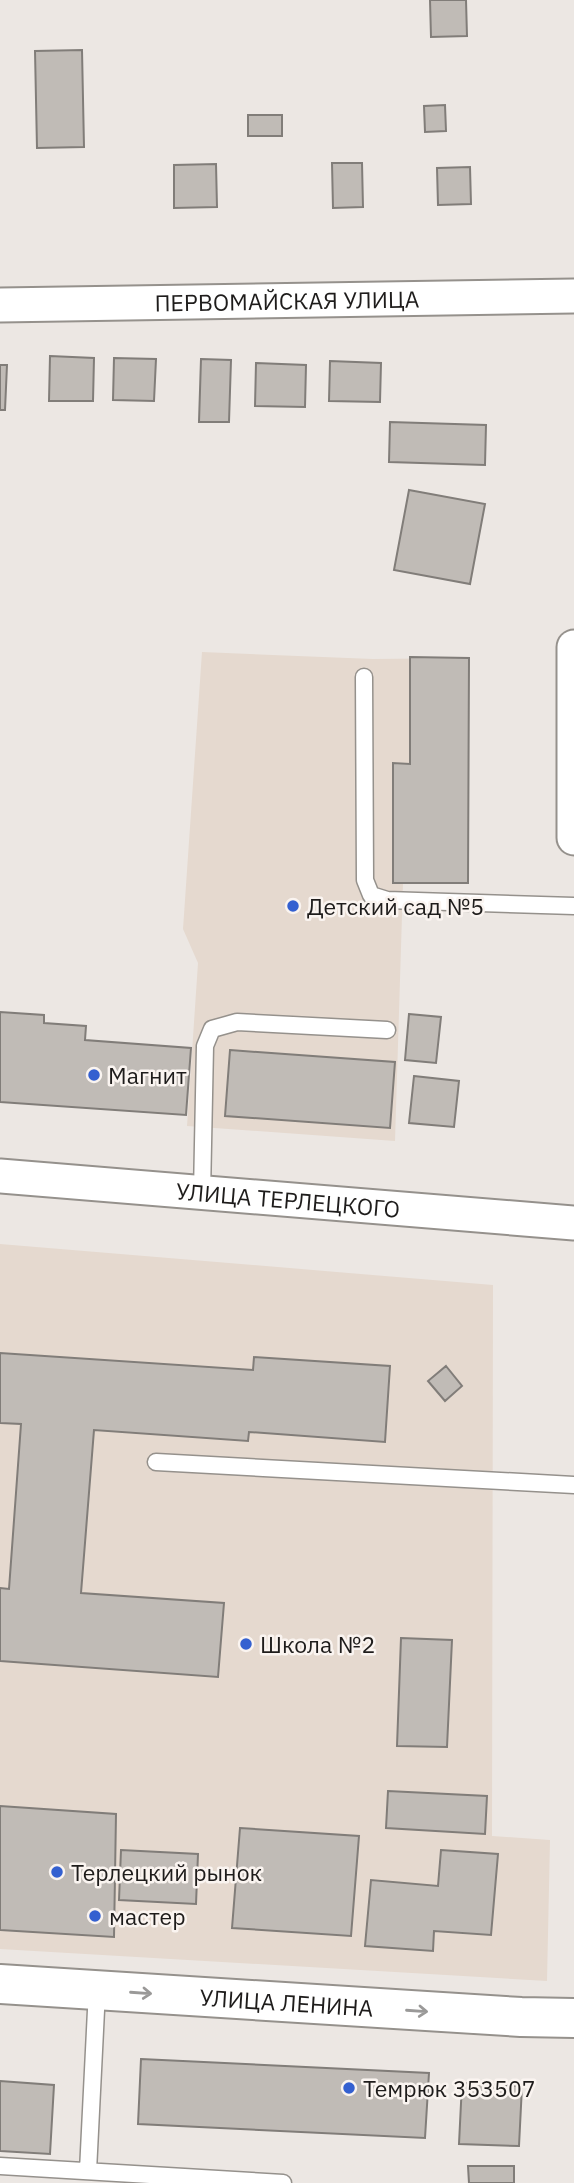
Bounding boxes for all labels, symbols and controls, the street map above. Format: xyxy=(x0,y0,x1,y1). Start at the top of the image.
street label: ПЕРВОМАЙСКАЯ УЛИЦА xyxy=(154,283,420,318)
place label: Детский сад №5 xyxy=(307,891,484,921)
marker: Детский сад №5 xyxy=(285,898,301,914)
place label: Магнит xyxy=(108,1060,187,1090)
marker: Магнит xyxy=(86,1067,102,1083)
street label: УЛИЦА ТЕРЛЕЦКОГО xyxy=(175,1175,401,1224)
place label: Школа №2 xyxy=(260,1629,375,1659)
marker: Школа №2 xyxy=(238,1636,254,1652)
place label: Терлецкий рынок xyxy=(71,1857,262,1887)
marker: Терлецкий рынок xyxy=(49,1864,65,1880)
place label: мастер xyxy=(109,1901,185,1931)
marker: мастер xyxy=(87,1908,103,1924)
street label: УЛИЦА ЛЕНИНА xyxy=(199,1982,375,2023)
one-way arrow xyxy=(130,1987,152,2000)
one-way arrow xyxy=(406,2005,428,2018)
place label: Темрюк 353507 xyxy=(363,2073,535,2103)
marker: Темрюк 353507 xyxy=(341,2080,357,2096)

